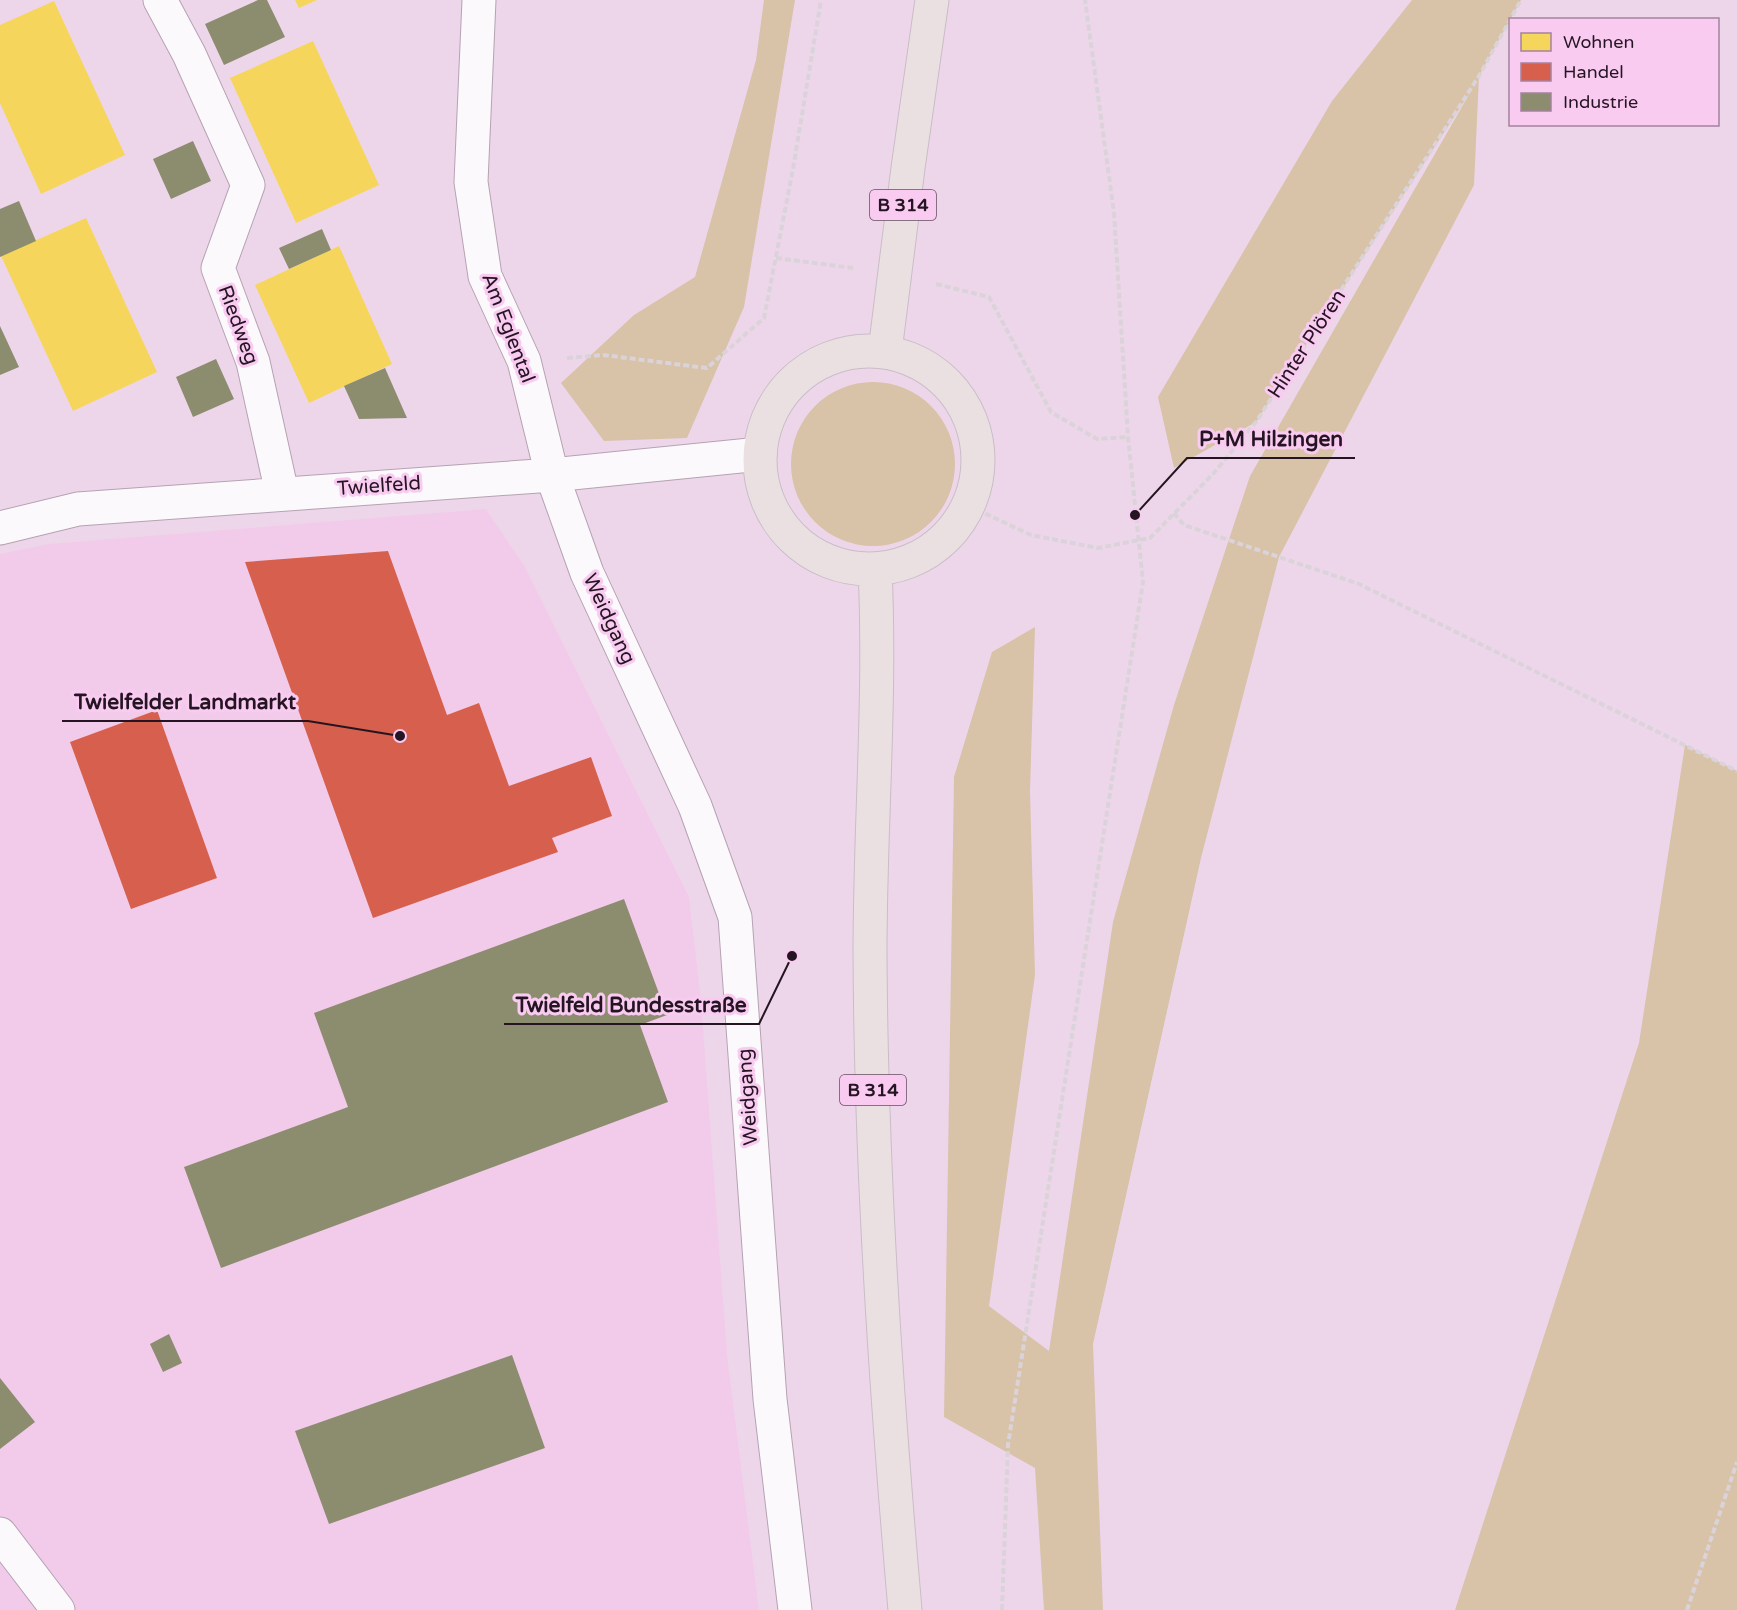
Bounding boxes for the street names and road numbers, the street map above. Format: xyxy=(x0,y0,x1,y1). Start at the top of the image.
road number: B 314 xyxy=(870,190,936,220)
street label: Am Eglental xyxy=(476,270,540,386)
street label: Riedweg xyxy=(213,282,263,368)
street label: Hinter Plören xyxy=(1263,285,1351,403)
street label: Twielfeld xyxy=(336,471,422,501)
street label: Weidgang xyxy=(578,570,640,668)
street label: Weidgang xyxy=(733,1048,763,1146)
road number: B 314 xyxy=(840,1075,906,1105)

